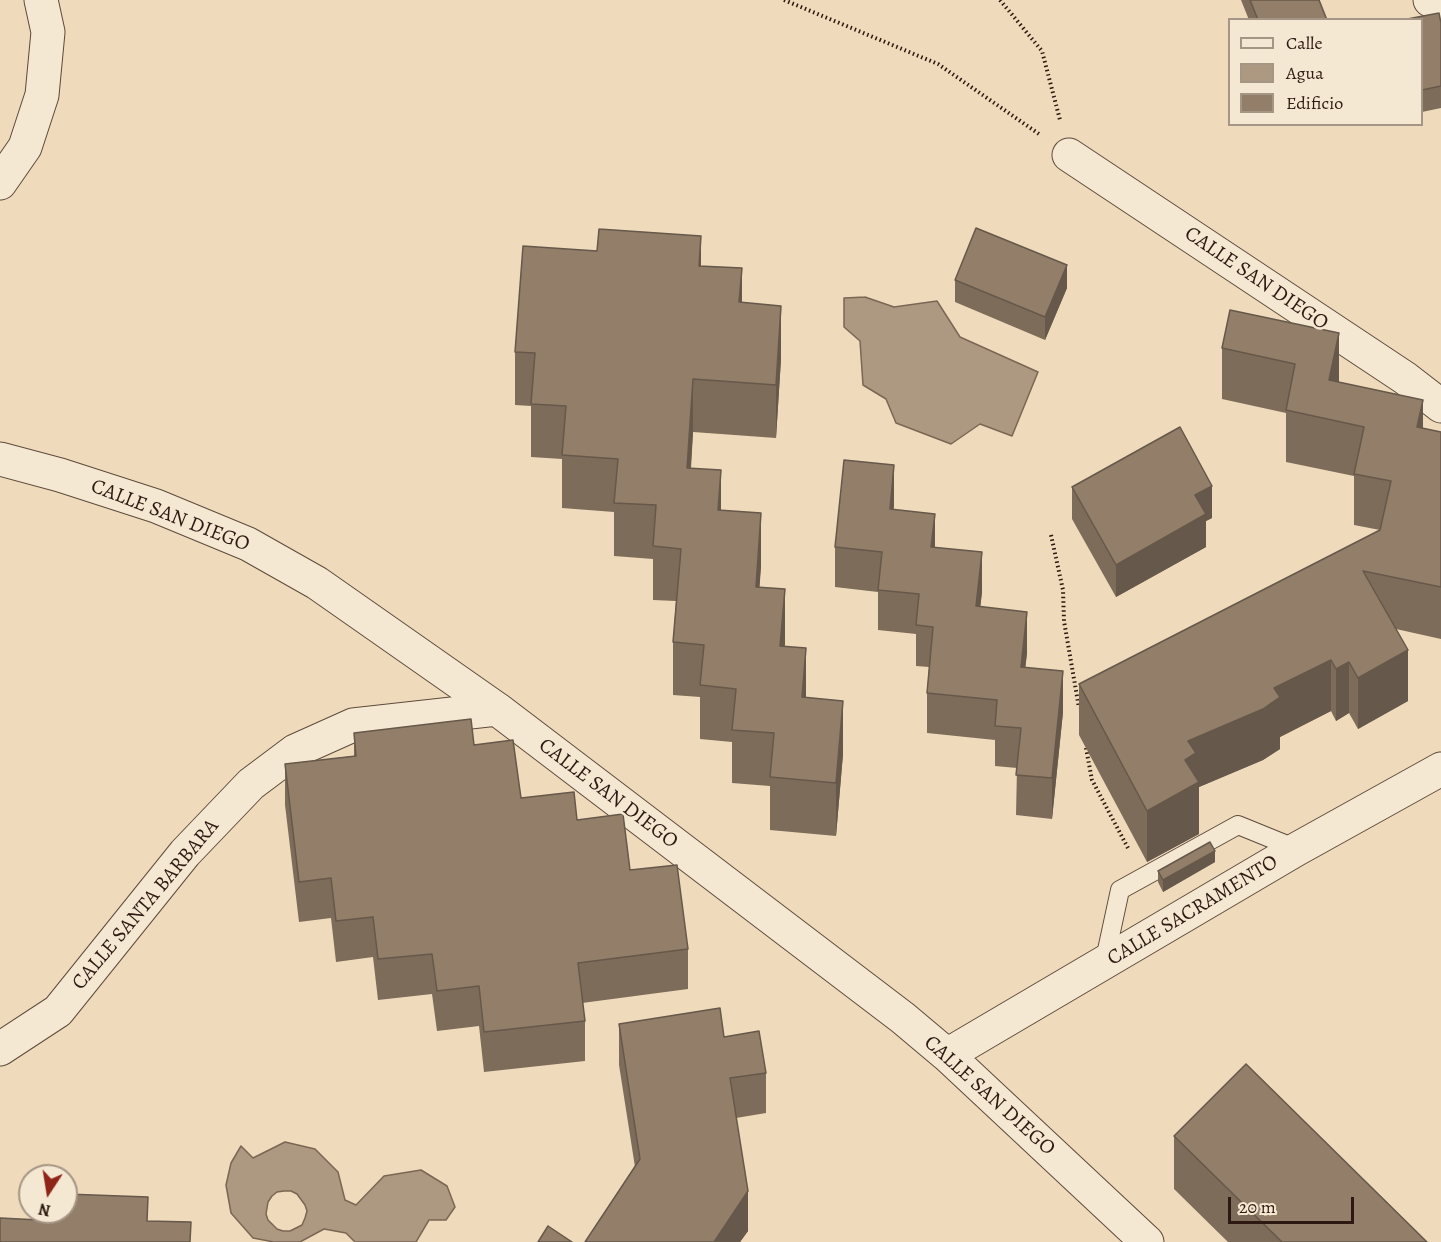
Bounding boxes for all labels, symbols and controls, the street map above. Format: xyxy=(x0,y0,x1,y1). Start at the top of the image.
legend xyxy=(1228,18,1423,126)
text: Calle xyxy=(1286,31,1323,55)
text: Agua xyxy=(1286,61,1324,85)
text: Edificio xyxy=(1286,91,1343,115)
street label: CALLE SAN DIEGO xyxy=(1179,222,1333,336)
street label: CALLE SAN DIEGO xyxy=(87,474,253,558)
street label: CALLE SAN DIEGO xyxy=(533,733,683,855)
street label: CALLE SANTA BARBARA xyxy=(67,814,225,996)
street label: CALLE SACRAMENTO xyxy=(1103,850,1283,972)
street label: CALLE SAN DIEGO xyxy=(918,1030,1060,1162)
north arrow xyxy=(18,1164,78,1224)
scale bar xyxy=(1231,1185,1357,1223)
text: 20 m xyxy=(1239,1195,1276,1219)
text: N xyxy=(37,1198,53,1222)

